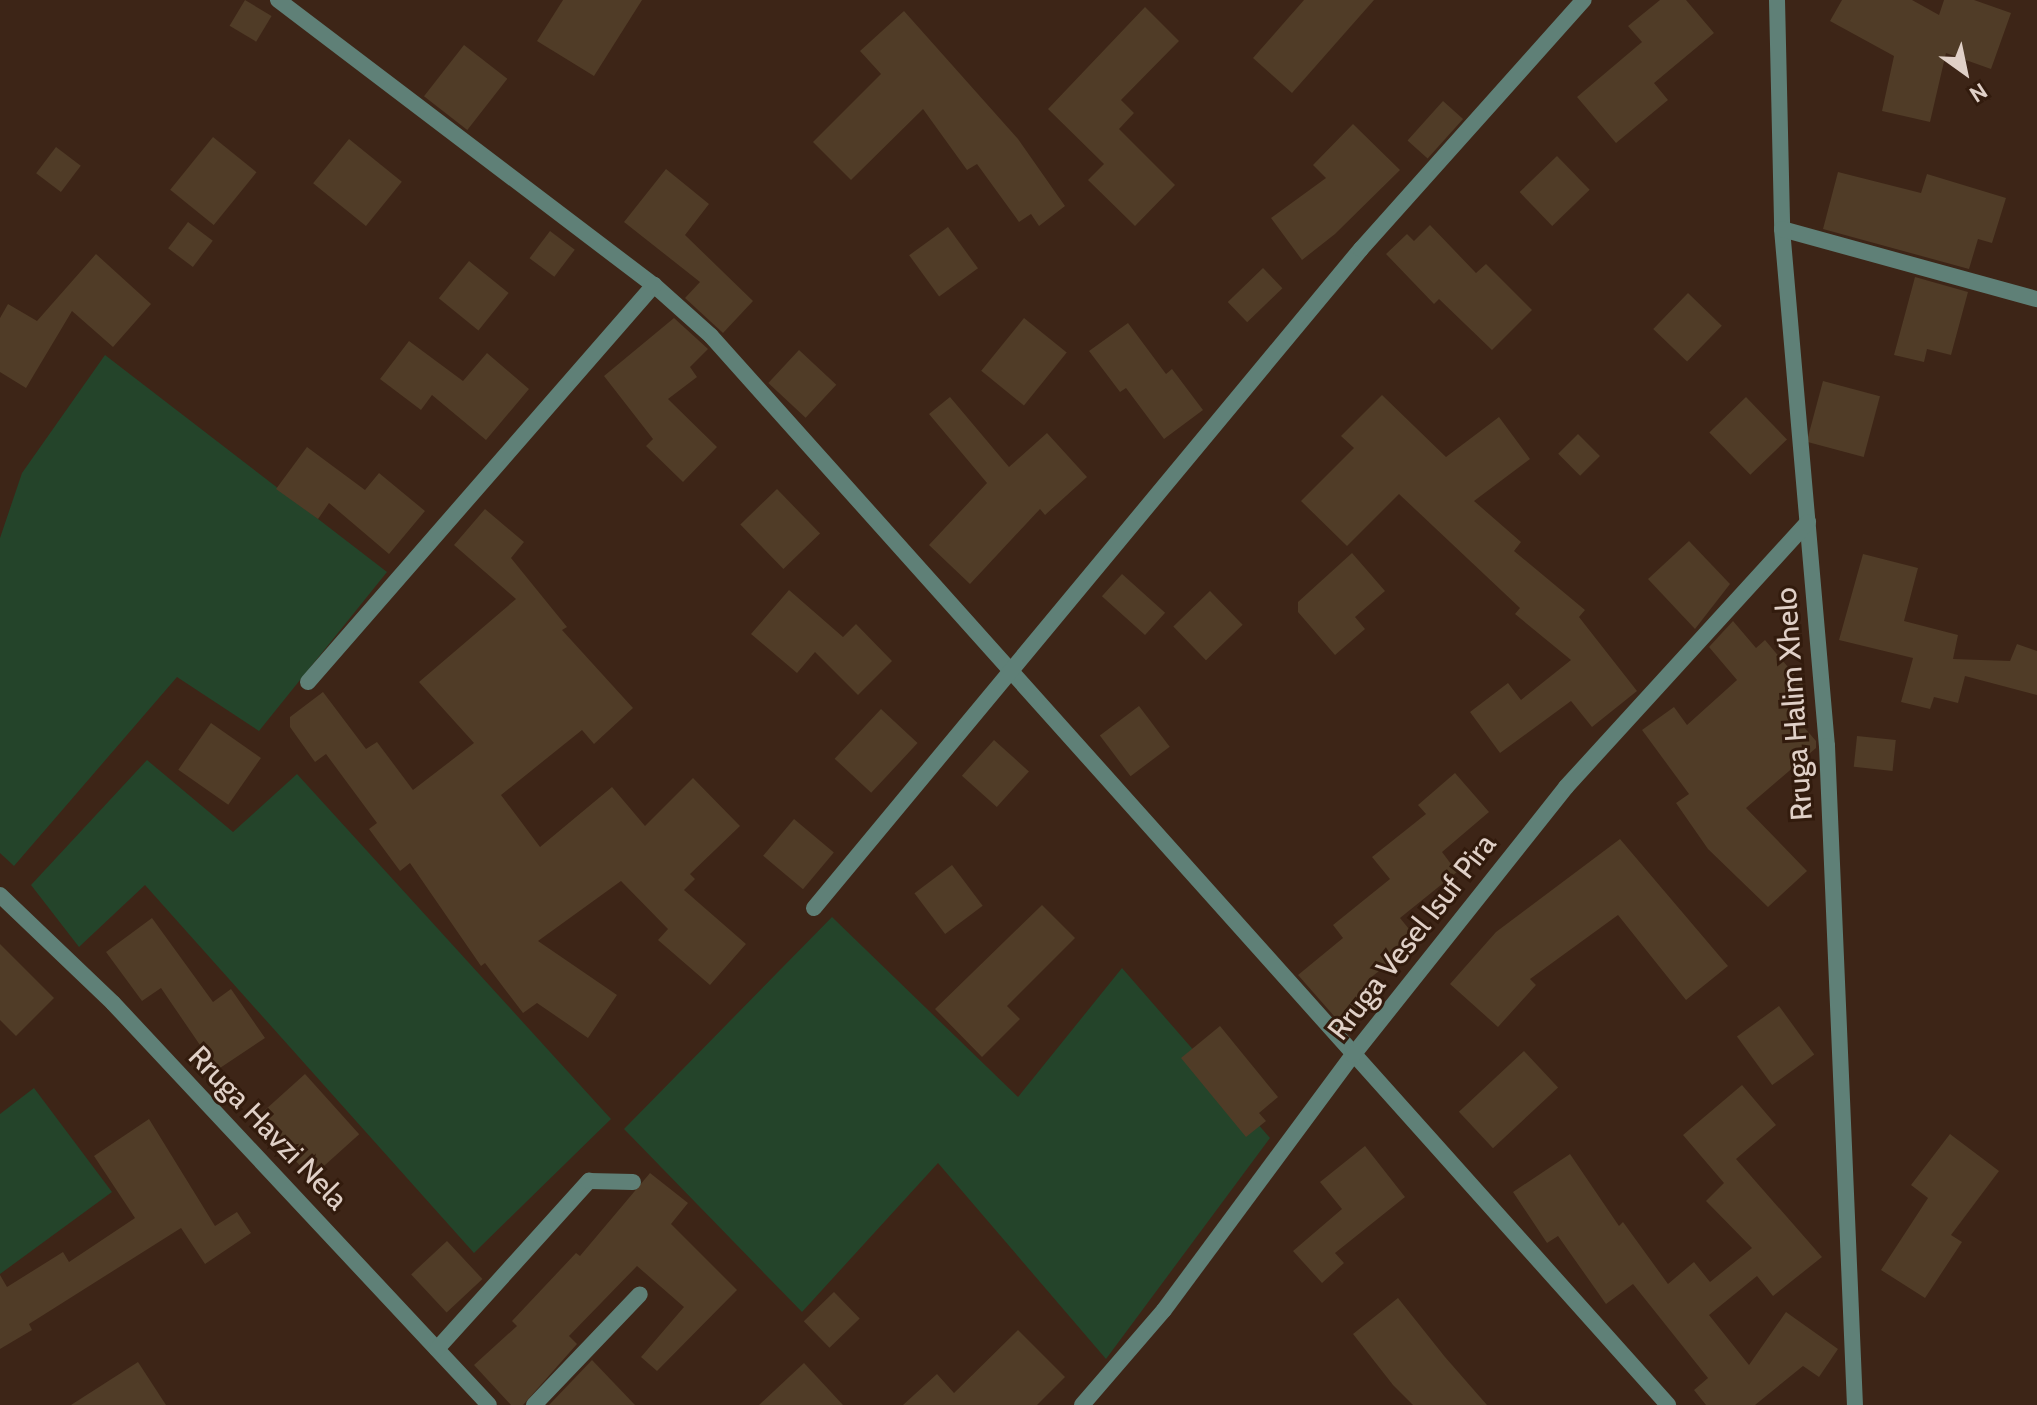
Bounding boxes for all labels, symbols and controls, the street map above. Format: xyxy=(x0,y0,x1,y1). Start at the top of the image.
north arrow xyxy=(1925,32,2005,112)
text: N xyxy=(1964,77,1992,108)
street label: Rruga Halim Xhelo xyxy=(1768,586,1820,822)
street label: Rruga Vesel Isuf Pira xyxy=(1320,827,1504,1047)
street label: Rruga Havzi Nela xyxy=(181,1039,355,1217)

